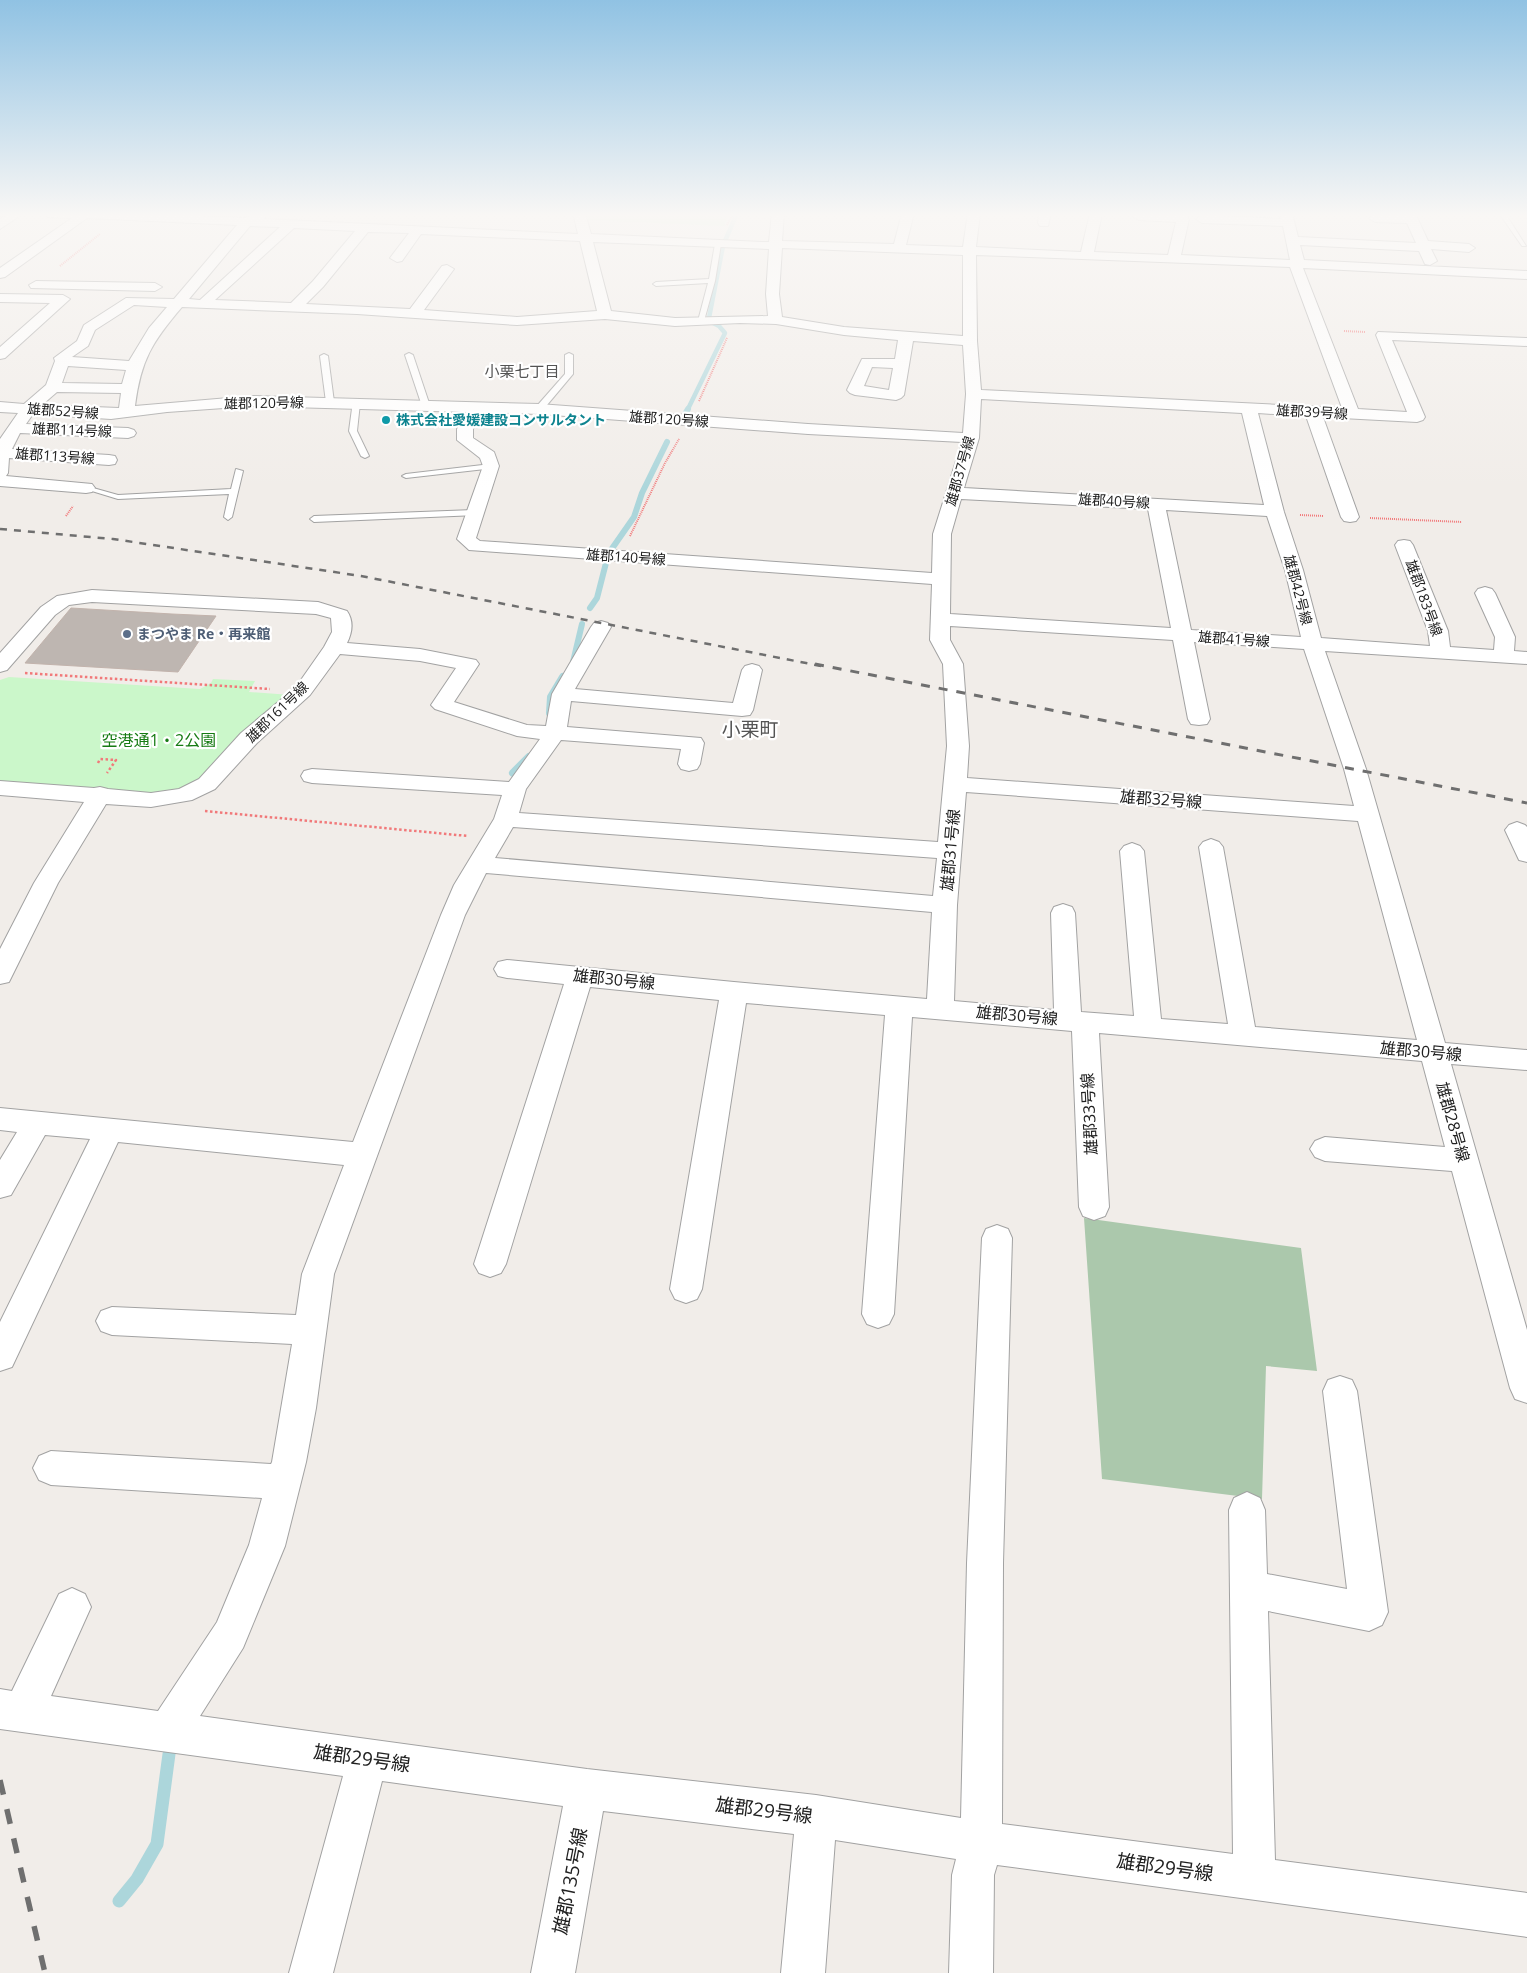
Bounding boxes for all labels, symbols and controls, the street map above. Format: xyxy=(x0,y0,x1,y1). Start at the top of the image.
district label: 小栗七丁目 xyxy=(484,361,560,381)
street label: 雄郡120号線 xyxy=(224,392,304,413)
street label: 雄郡52号線 xyxy=(26,399,100,422)
street label: 雄郡39号線 xyxy=(1276,400,1348,423)
street label: 雄郡120号線 xyxy=(628,406,710,431)
place label: 株式会社愛媛建設コンサルタント xyxy=(396,410,606,429)
marker: 株式会社愛媛建設コンサルタント xyxy=(380,414,392,426)
street label: 雄郡114号線 xyxy=(32,419,112,440)
street label: 雄郡37号線 xyxy=(940,434,979,508)
street label: 雄郡113号線 xyxy=(14,443,96,468)
street label: 雄郡40号線 xyxy=(1078,489,1150,512)
street label: 雄郡140号線 xyxy=(585,544,667,569)
street label: 雄郡42号線 xyxy=(1280,553,1317,627)
street label: 雄郡183号線 xyxy=(1402,557,1447,639)
place label: まつやま Re・再来館 xyxy=(137,624,270,643)
street label: 雄郡41号線 xyxy=(1197,627,1271,650)
marker: まつやま Re・再来館 xyxy=(121,628,133,640)
street label: 雄郡161号線 xyxy=(241,677,312,746)
district label: 小栗町 xyxy=(721,716,779,742)
park label: 空港通1・2公園 xyxy=(102,729,216,751)
street label: 雄郡32号線 xyxy=(1119,785,1203,813)
street label: 雄郡31号線 xyxy=(935,808,965,892)
street label: 雄郡30号線 xyxy=(572,964,656,994)
street label: 雄郡30号線 xyxy=(975,1000,1059,1030)
street label: 雄郡30号線 xyxy=(1379,1036,1463,1066)
street label: 雄郡33号線 xyxy=(1076,1072,1102,1156)
street label: 雄郡28号線 xyxy=(1431,1079,1475,1165)
street label: 雄郡29号線 xyxy=(312,1738,412,1778)
street label: 雄郡29号線 xyxy=(714,1791,814,1829)
street label: 雄郡135号線 xyxy=(547,1825,593,1937)
street label: 雄郡29号線 xyxy=(1115,1847,1215,1887)

